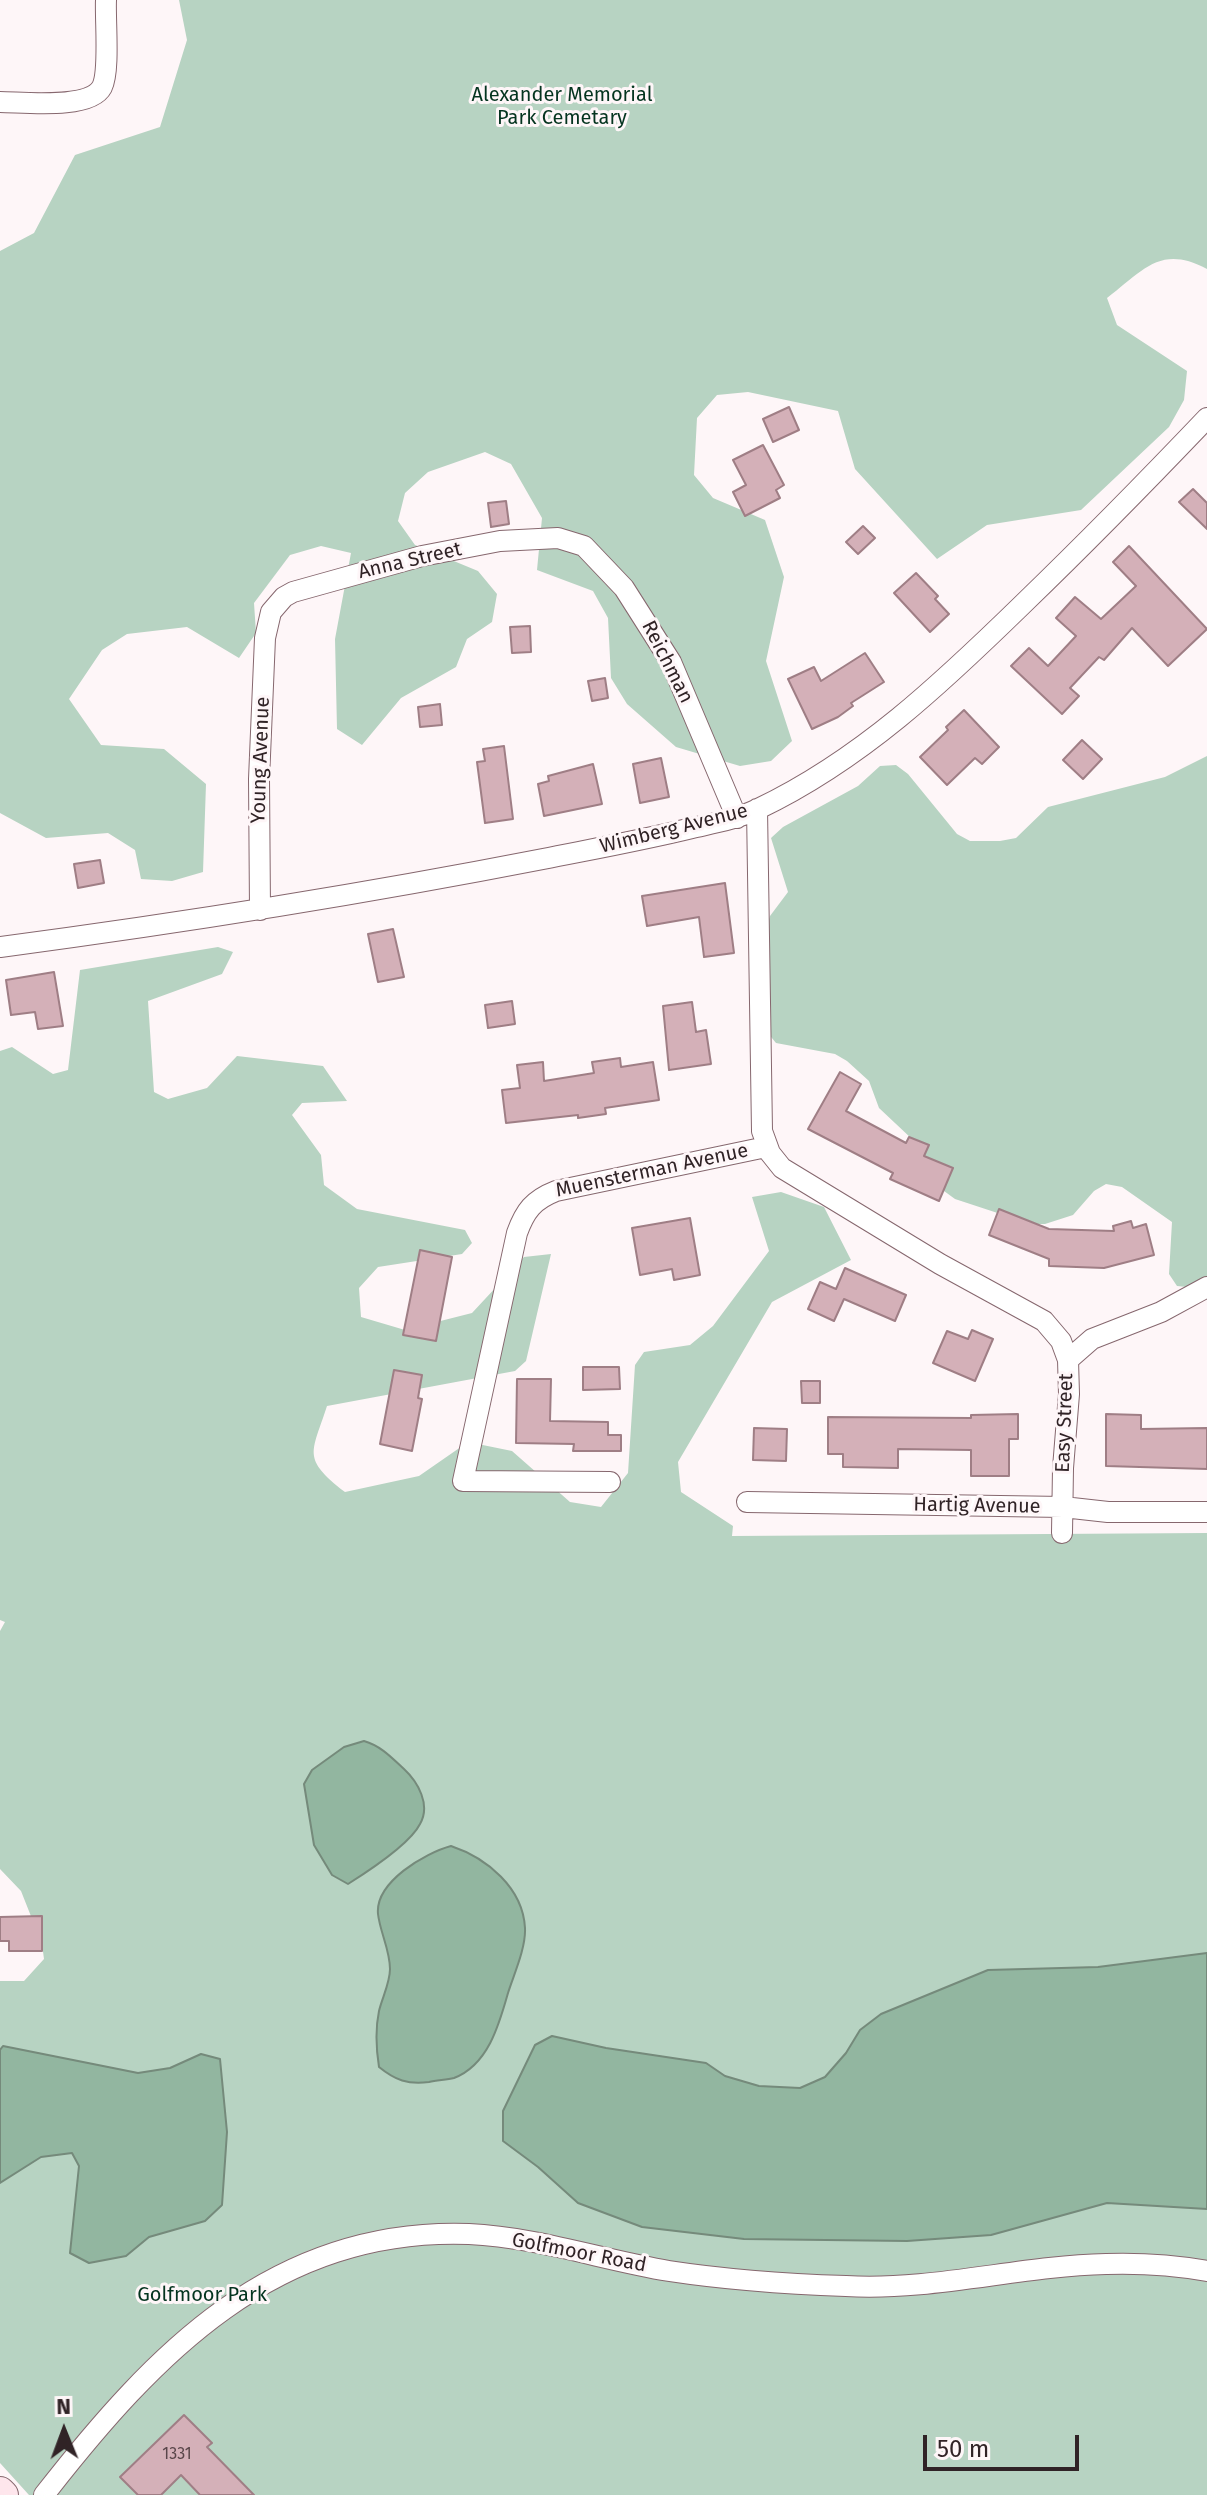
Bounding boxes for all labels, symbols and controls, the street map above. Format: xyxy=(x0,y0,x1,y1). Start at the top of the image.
park label: Alexander Memorial Park Cemetary xyxy=(472,83,652,130)
street label: Anna Street xyxy=(356,537,464,585)
street label: Reichman xyxy=(636,617,698,707)
street label: Young Avenue xyxy=(247,696,275,824)
street label: Wimberg Avenue xyxy=(598,799,750,859)
street label: Muensterman Avenue xyxy=(554,1139,750,1203)
street label: Easy Street xyxy=(1051,1373,1079,1473)
street label: Hartig Avenue xyxy=(913,1493,1041,1519)
street label: Golfmoor Road xyxy=(510,2228,648,2278)
park label: Golfmoor Park xyxy=(137,2283,267,2307)
north arrow xyxy=(24,2391,104,2471)
text: N xyxy=(56,2393,71,2420)
scale bar xyxy=(927,2419,1083,2469)
text: 50 m xyxy=(937,2435,989,2463)
house number: 1331 xyxy=(162,2445,192,2465)

